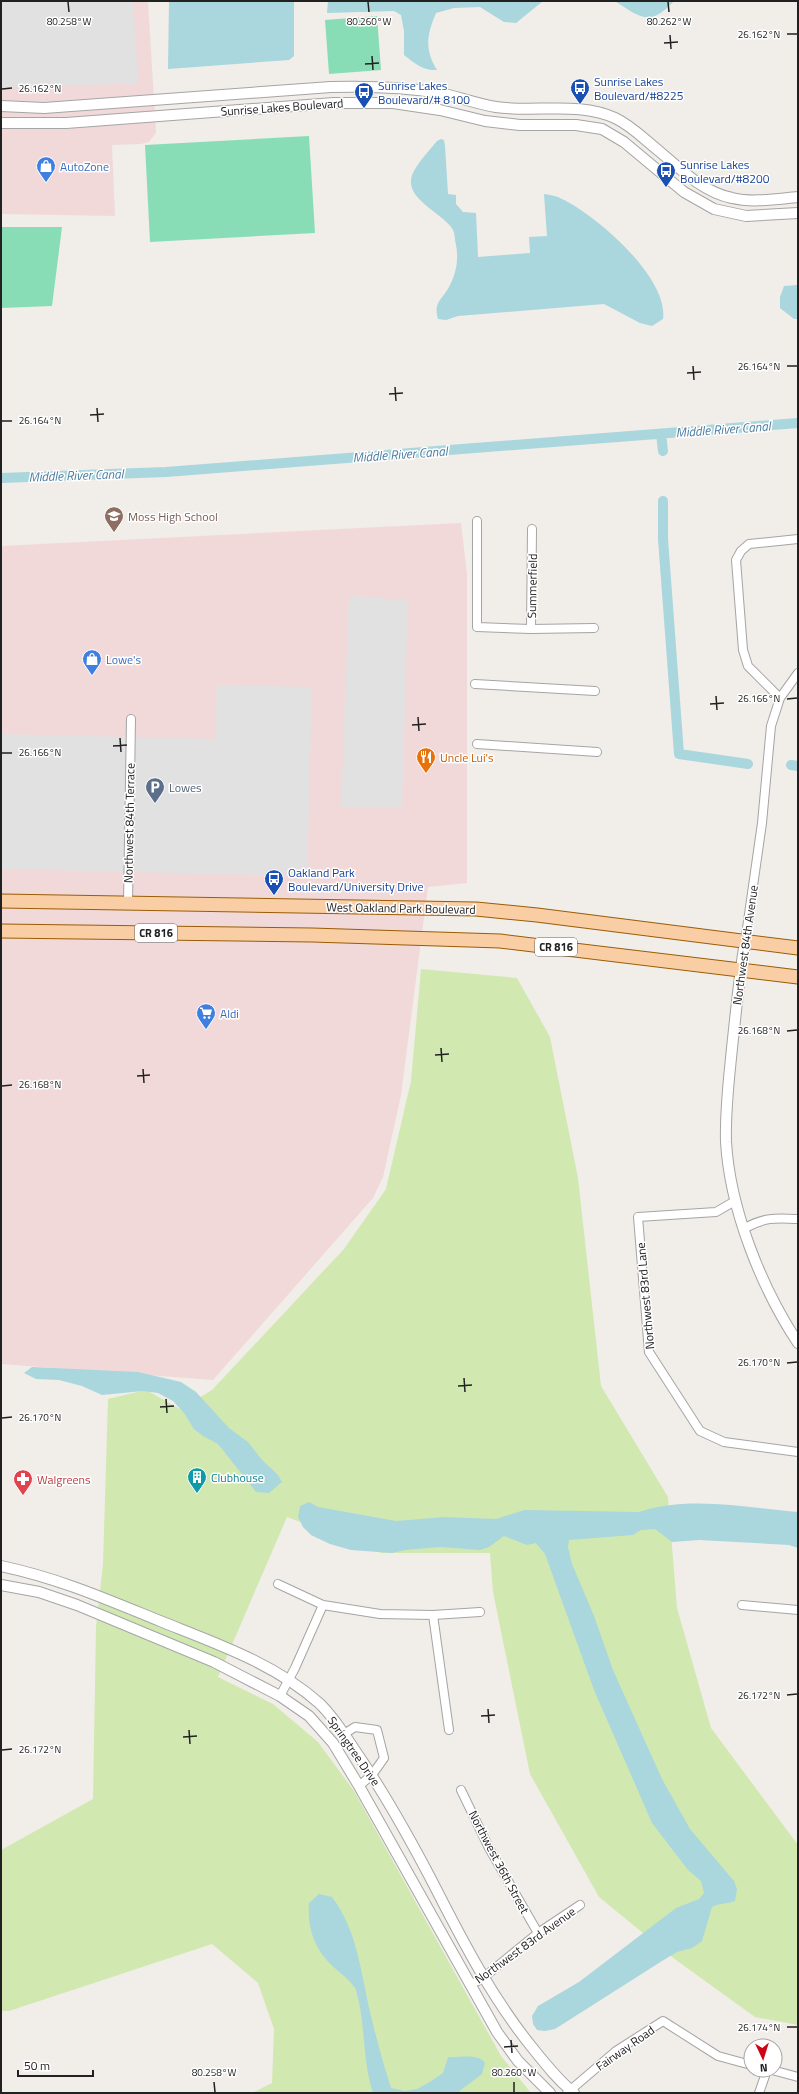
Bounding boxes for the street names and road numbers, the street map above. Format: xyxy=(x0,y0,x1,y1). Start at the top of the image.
street label: Sunrise Lakes Boulevard xyxy=(220,93,344,121)
street label: Summerfield xyxy=(522,553,542,619)
street label: Northwest 84th Terrace xyxy=(118,763,140,883)
street label: Northwest 84th Avenue xyxy=(727,884,763,1006)
street label: West Oakland Park Boulevard xyxy=(326,897,476,919)
road number: CR 816 xyxy=(135,924,177,942)
road number: CR 816 xyxy=(535,938,577,956)
street label: Northwest 83rd Lane xyxy=(631,1242,659,1350)
street label: Springtree Drive xyxy=(323,1712,385,1790)
street label: Northwest 36th Street xyxy=(464,1807,535,1918)
street label: Northwest 83rd Avenue xyxy=(471,1902,579,1988)
street label: Fairway Road xyxy=(592,2021,658,2075)

